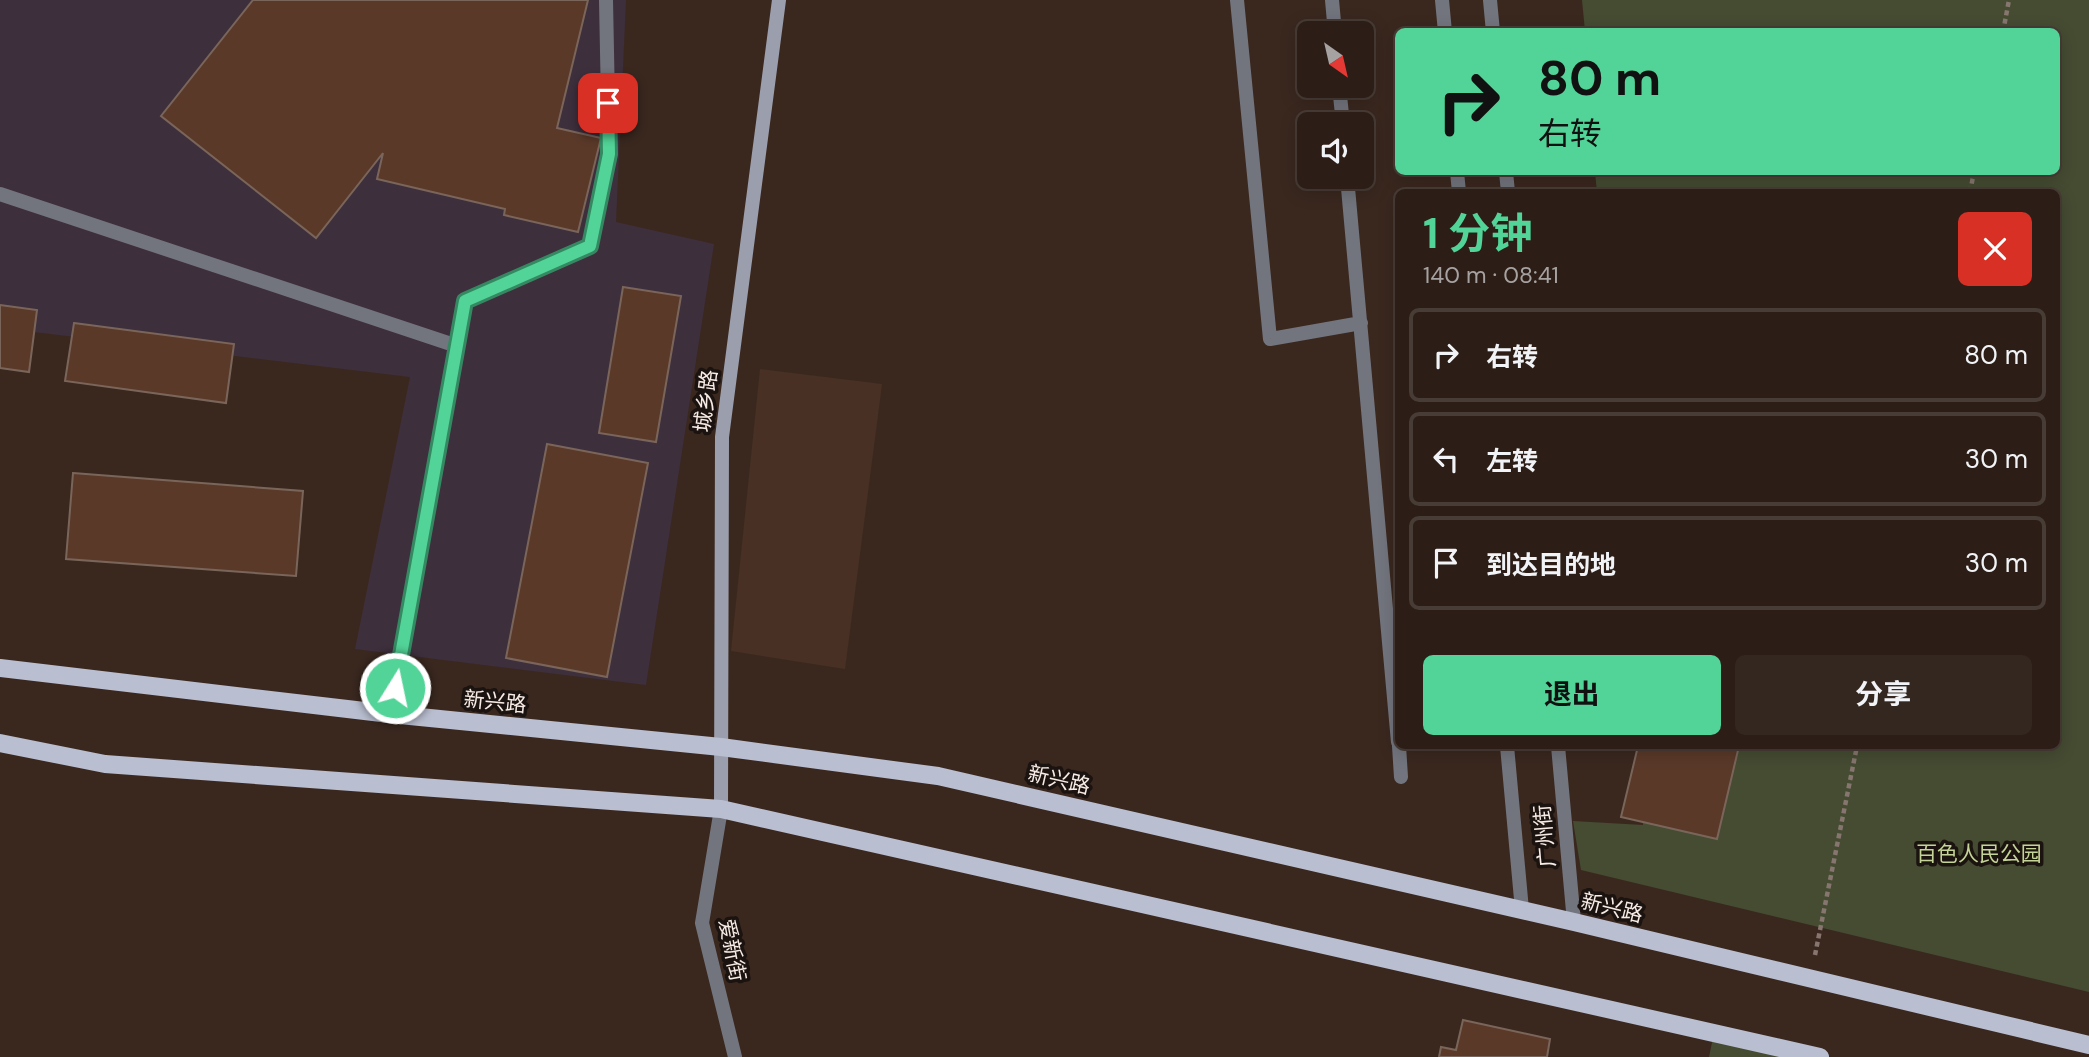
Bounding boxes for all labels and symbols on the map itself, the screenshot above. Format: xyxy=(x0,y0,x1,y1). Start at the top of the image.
north arrow xyxy=(1297,21,1374,98)
pin xyxy=(578,73,638,133)
street label: 城乡路 xyxy=(688,368,724,434)
position arrow xyxy=(358,651,432,725)
street label: 新兴路 xyxy=(462,685,528,719)
street label: 新兴路 xyxy=(1025,759,1093,801)
street label: 广州街 xyxy=(1528,803,1562,869)
park label: 百色人民公园 xyxy=(1916,840,2042,868)
street label: 新兴路 xyxy=(1578,887,1646,929)
street label: 爱新街 xyxy=(712,916,752,984)

